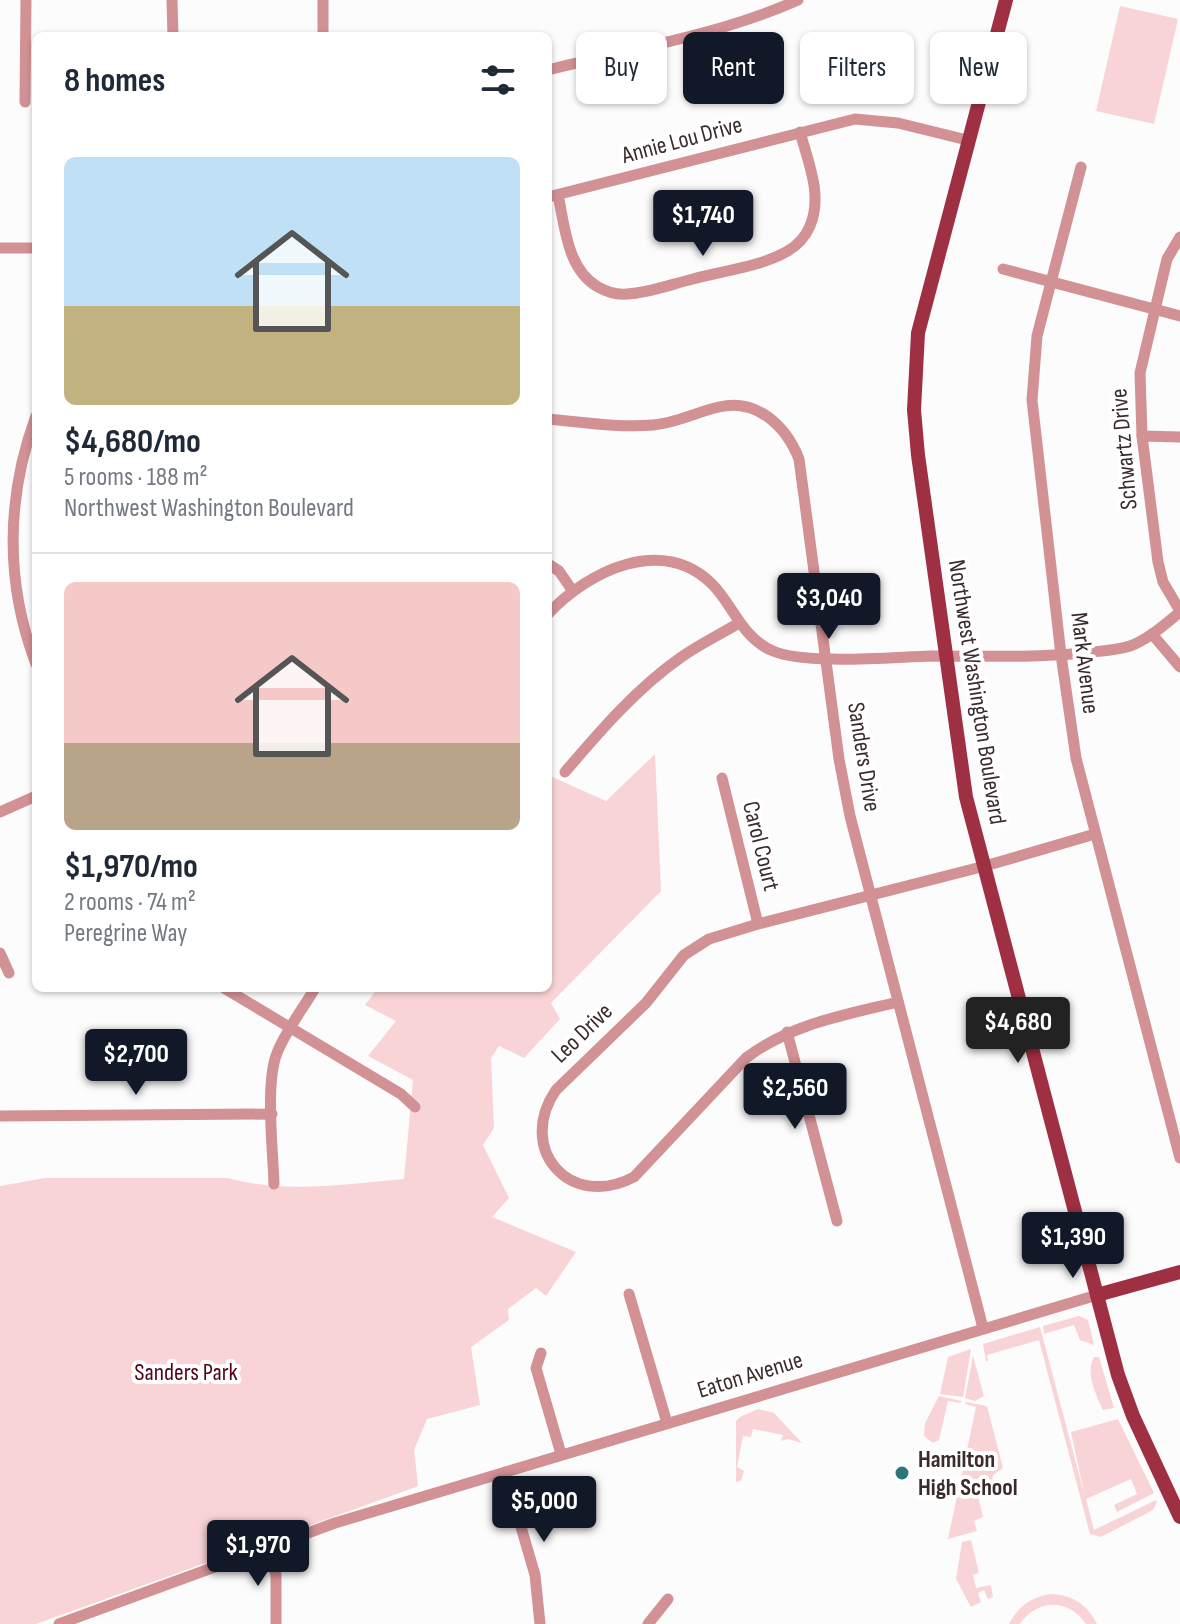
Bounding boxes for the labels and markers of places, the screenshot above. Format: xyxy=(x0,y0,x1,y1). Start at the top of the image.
pin: $1,740 xyxy=(638,190,768,258)
pin: $3,040 xyxy=(764,573,894,641)
pin: $4,680 xyxy=(953,997,1083,1065)
pin: $2,700 xyxy=(71,1029,201,1097)
pin: $2,560 xyxy=(730,1063,860,1131)
pin: $1,390 xyxy=(1008,1212,1138,1280)
place label: Hamilton High School xyxy=(918,1445,1018,1502)
marker: Hamilton High School xyxy=(893,1464,911,1482)
pin: $5,000 xyxy=(479,1476,609,1544)
pin: $1,970 xyxy=(193,1520,323,1588)

